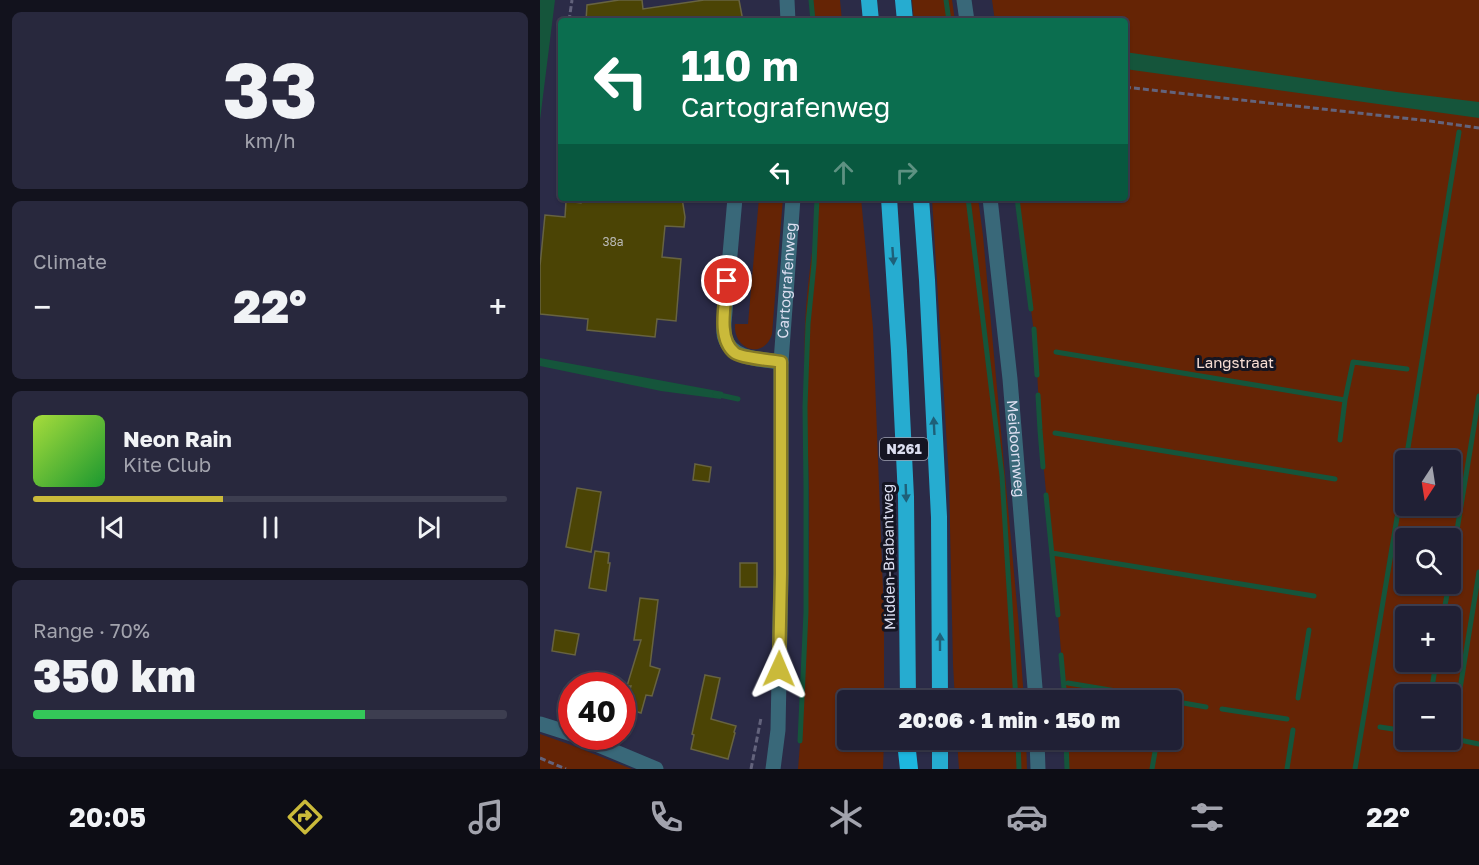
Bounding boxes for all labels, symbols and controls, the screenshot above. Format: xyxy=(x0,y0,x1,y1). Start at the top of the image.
text: 110 m xyxy=(681,40,799,90)
text: 33 xyxy=(222,42,318,135)
icon: left xyxy=(582,42,660,120)
text: Cartografenweg xyxy=(681,91,890,123)
text: km/h xyxy=(245,128,295,152)
icon: left xyxy=(764,156,797,189)
icon: ahead xyxy=(827,156,860,189)
icon: right xyxy=(890,156,923,189)
street label: Cartografenweg xyxy=(773,222,799,339)
house number: 38a xyxy=(602,234,624,249)
one-way arrow xyxy=(888,247,898,266)
text: Climate xyxy=(33,249,107,273)
pin xyxy=(701,255,752,306)
icon: arrive xyxy=(710,264,743,297)
text: 22° xyxy=(233,279,307,333)
text: − xyxy=(33,287,51,326)
text: + xyxy=(489,287,507,326)
park label: Langstraat xyxy=(1196,353,1274,371)
street label: Meidoornweg xyxy=(1004,399,1030,498)
one-way arrow xyxy=(930,417,939,436)
text: Neon Rain xyxy=(123,425,232,452)
road number: N261 xyxy=(880,438,928,460)
north arrow xyxy=(1395,450,1461,516)
map controls xyxy=(1395,450,1461,750)
text: Kite Club xyxy=(123,452,211,476)
one-way arrow xyxy=(901,483,910,502)
street label: Midden-Brabantweg xyxy=(878,484,898,630)
icon: previous xyxy=(96,511,129,544)
icon: pause xyxy=(254,511,287,544)
icon: next xyxy=(412,511,445,544)
button: search xyxy=(1395,528,1461,594)
button: + xyxy=(1395,606,1461,672)
text: Range · 70% xyxy=(33,618,150,642)
one-way arrow xyxy=(935,633,945,652)
position arrow xyxy=(747,637,811,701)
text: 350 km xyxy=(33,648,196,702)
speed limit sign: 40 xyxy=(558,672,636,750)
button: − xyxy=(1395,684,1461,750)
text: 20:06 · 1 min · 150 m xyxy=(899,706,1120,733)
icon: directions xyxy=(284,796,326,838)
icon: music xyxy=(465,796,507,838)
icon: phone xyxy=(645,796,687,838)
icon: climate xyxy=(825,796,867,838)
icon: car xyxy=(1006,796,1048,838)
icon: filters xyxy=(1186,796,1228,838)
text: 20:05 xyxy=(69,801,146,833)
text: 22° xyxy=(1366,801,1410,833)

